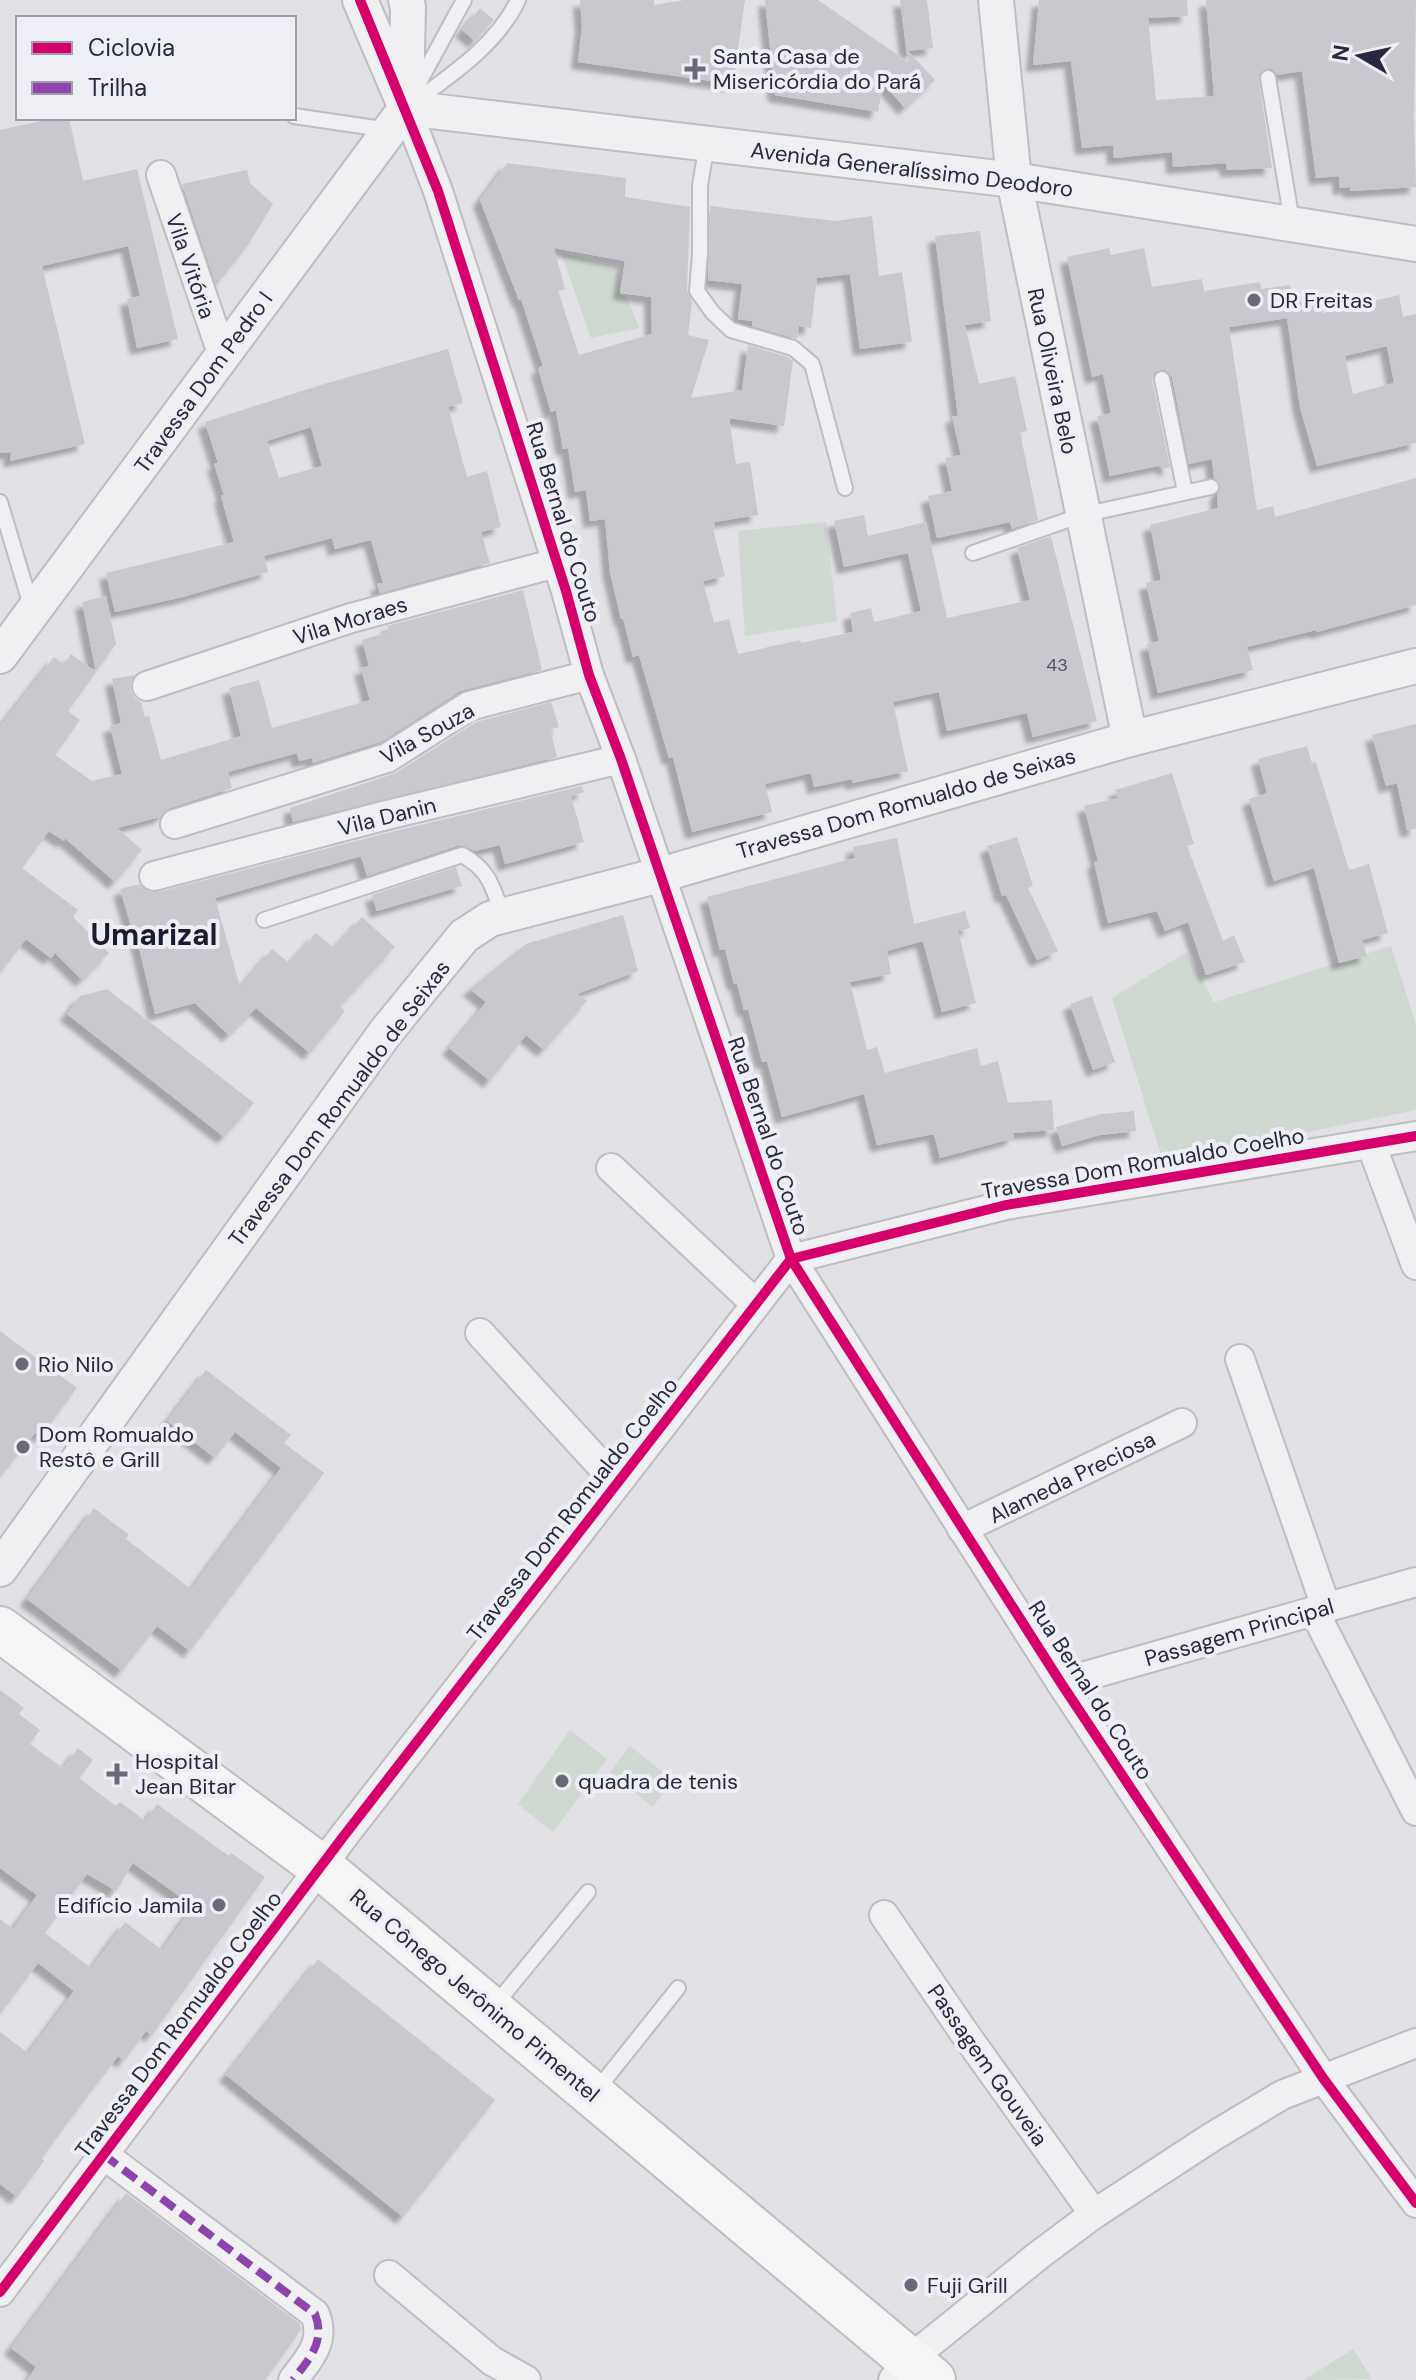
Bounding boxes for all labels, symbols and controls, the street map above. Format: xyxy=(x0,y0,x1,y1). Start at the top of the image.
legend xyxy=(16,16,296,120)
north arrow xyxy=(1320,16,1400,96)
text: Ciclovia xyxy=(88,32,175,63)
place label: Santa Casa de Misericórdia do Pará xyxy=(713,42,921,96)
text: N xyxy=(1325,43,1356,63)
marker: Santa Casa de Misericórdia do Pará xyxy=(684,58,706,80)
text: Trilha xyxy=(88,72,147,103)
street label: Avenida Generalíssimo Deodoro xyxy=(749,135,1075,204)
street label: Vila Vitória xyxy=(159,210,222,323)
street label: Rua Oliveira Belo xyxy=(1021,285,1084,457)
street label: Travessa Dom Pedro I xyxy=(128,286,279,479)
place label: DR Freitas xyxy=(1270,286,1373,315)
marker: DR Freitas xyxy=(1245,291,1263,309)
street label: Rua Bernal do Couto xyxy=(519,418,608,626)
street label: Vila Moraes xyxy=(290,589,411,652)
house number: 43 xyxy=(1046,653,1068,677)
street label: Vila Souza xyxy=(375,696,479,771)
street label: Travessa Dom Romualdo de Seixas xyxy=(733,741,1079,866)
street label: Vila Danin xyxy=(335,790,439,843)
district label: Umarizal xyxy=(90,915,218,954)
street label: Travessa Dom Romualdo de Seixas xyxy=(222,954,457,1252)
street label: Rua Bernal do Couto xyxy=(721,1033,816,1239)
street label: Travessa Dom Romualdo Coelho xyxy=(980,1121,1307,1206)
place label: Rio Nilo xyxy=(38,1350,114,1379)
marker: Rio Nilo xyxy=(13,1355,31,1373)
street label: Travessa Dom Romualdo Coelho xyxy=(460,1372,684,1647)
place label: Dom Romualdo Restô e Grill xyxy=(39,1420,194,1474)
street label: Alameda Preciosa xyxy=(984,1425,1160,1530)
marker: Dom Romualdo Restô e Grill xyxy=(14,1438,32,1456)
street label: Passagem Principal xyxy=(1141,1592,1337,1673)
street label: Rua Bernal do Couto xyxy=(1022,1595,1159,1785)
place label: Hospital Jean Bitar xyxy=(135,1747,236,1801)
marker: Hospital Jean Bitar xyxy=(106,1763,128,1785)
place label: quadra de tenis xyxy=(578,1767,738,1796)
marker: quadra de tenis xyxy=(553,1772,571,1790)
street label: Rua Cônego Jerônimo Pimentel xyxy=(344,1882,606,2108)
street label: Travessa Dom Romualdo Coelho xyxy=(68,1885,288,2164)
place label: Edifício Jamila xyxy=(58,1891,203,1920)
marker: Edifício Jamila xyxy=(210,1896,228,1914)
street label: Passagem Gouveia xyxy=(921,1979,1054,2152)
place label: Fuji Grill xyxy=(927,2271,1008,2300)
marker: Fuji Grill xyxy=(902,2276,920,2294)

